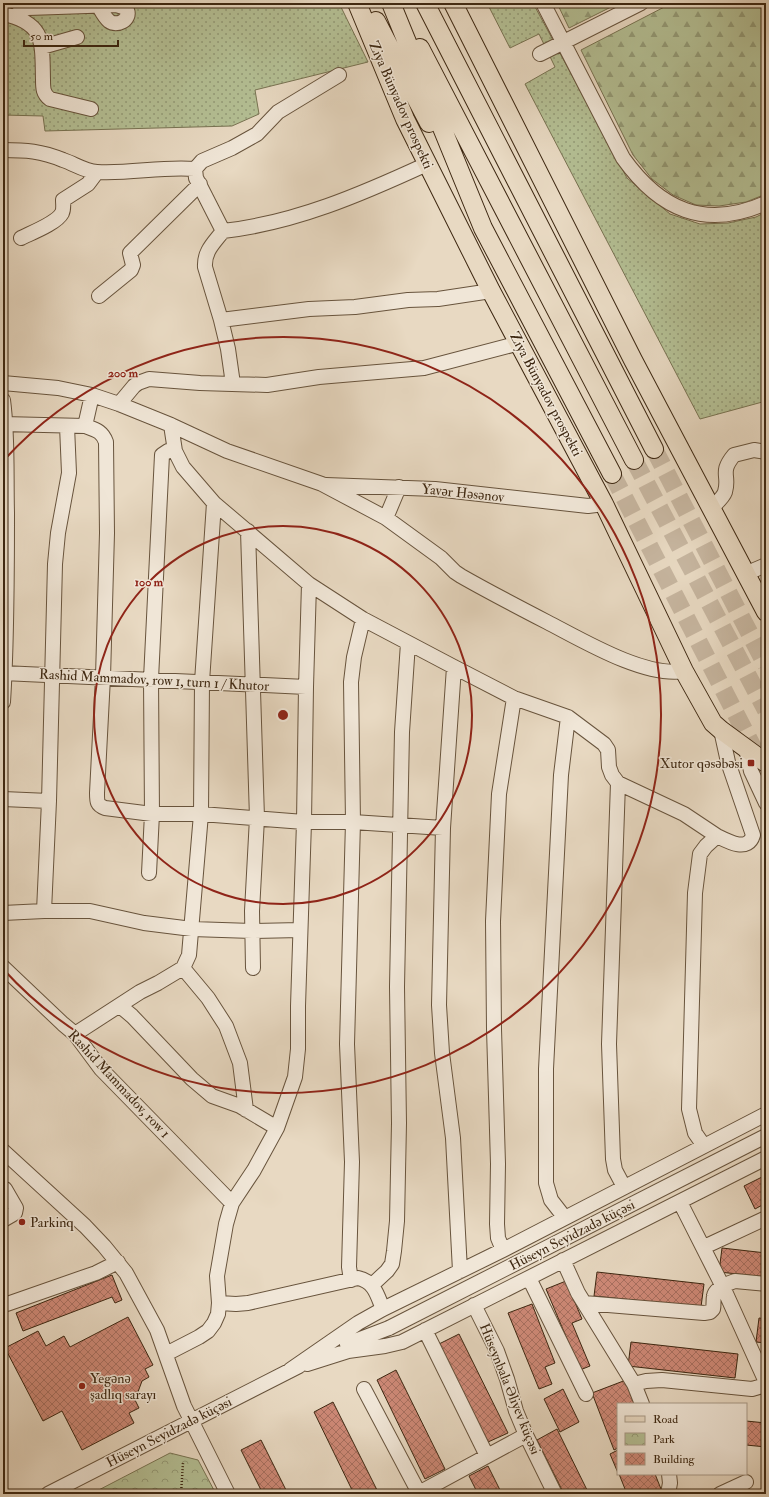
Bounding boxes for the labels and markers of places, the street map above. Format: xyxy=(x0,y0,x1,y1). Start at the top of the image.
centre of rings xyxy=(276,708,290,722)
place label: Xutor qəsəbəsi xyxy=(660,755,743,772)
marker: Xutor qəsəbəsi xyxy=(746,758,756,768)
place label: Parkinq xyxy=(30,1214,74,1231)
marker: Parkinq xyxy=(17,1217,27,1227)
place label: Yegənə şadlıq sarayı xyxy=(90,1370,157,1404)
marker: Yegənə şadlıq sarayı xyxy=(77,1381,87,1391)

